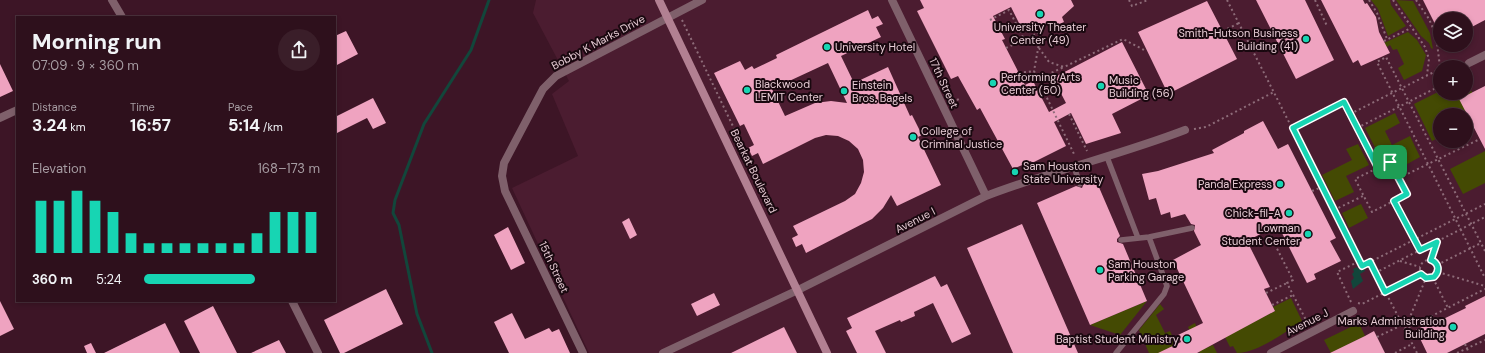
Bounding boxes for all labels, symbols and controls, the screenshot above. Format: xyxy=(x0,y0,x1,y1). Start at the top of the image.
marker: University Theater Center (49) xyxy=(1035,9,1045,19)
street label: Bobby K Marks Drive xyxy=(549,11,647,73)
map controls xyxy=(1433,12,1473,148)
button: layers xyxy=(1433,12,1473,52)
place label: University Theater Center (49) xyxy=(994,20,1086,47)
place label: Smith-Hutson Business Building (41) xyxy=(1178,26,1298,53)
text: Morning run xyxy=(32,27,162,56)
button: share xyxy=(278,29,320,71)
marker: Smith-Hutson Business Building (41) xyxy=(1301,34,1311,44)
place label: University Hotel xyxy=(835,40,915,54)
marker: University Hotel xyxy=(822,42,832,52)
street label: 17th Street xyxy=(926,56,962,110)
text: 07:09 · 9 × 360 m xyxy=(32,57,139,74)
button: + xyxy=(1433,60,1473,100)
place label: Performing Arts Center (50) xyxy=(1001,70,1081,97)
place label: Music Building (56) xyxy=(1109,73,1173,100)
place label: Blackwood LEMIT Center xyxy=(755,77,823,104)
place label: Einstein Bros. Bagels xyxy=(852,78,912,105)
marker: Performing Arts Center (50) xyxy=(988,78,998,88)
marker: Music Building (56) xyxy=(1096,81,1106,91)
marker: Blackwood LEMIT Center xyxy=(742,85,752,95)
marker: Einstein Bros. Bagels xyxy=(839,86,849,96)
text: Distance xyxy=(32,100,77,114)
text: Time xyxy=(130,100,155,114)
text: Pace xyxy=(228,100,253,114)
button: − xyxy=(1433,108,1473,148)
text: 3.24 xyxy=(32,114,67,136)
text: 16:57 xyxy=(130,114,171,136)
text: 5:14 xyxy=(228,114,260,136)
text: km xyxy=(67,120,86,134)
text: /km xyxy=(260,120,283,134)
place label: College of Criminal Justice xyxy=(921,124,1002,151)
street label: Bearkat Boulevard xyxy=(728,127,780,215)
marker: College of Criminal Justice xyxy=(908,132,918,142)
pin xyxy=(1373,145,1407,179)
icon: arrive xyxy=(1379,151,1401,173)
place label: Sam Houston State University xyxy=(1023,159,1103,186)
text: Elevation xyxy=(32,160,86,177)
text: 168–173 m xyxy=(258,160,320,177)
marker: Sam Houston State University xyxy=(1010,167,1020,177)
place label: Panda Express xyxy=(1198,177,1272,191)
marker: Panda Express xyxy=(1275,179,1285,189)
street label: Avenue I xyxy=(893,204,937,236)
place label: Chick-fil-A xyxy=(1225,206,1281,220)
marker: Chick-fil-A xyxy=(1284,208,1294,218)
place label: Lowman Student Center xyxy=(1221,221,1300,248)
marker: Lowman Student Center xyxy=(1303,229,1313,239)
street label: 15th Street xyxy=(536,239,572,295)
place label: Sam Houston Parking Garage xyxy=(1108,257,1184,284)
marker: Sam Houston Parking Garage xyxy=(1095,265,1105,275)
text: 360 m xyxy=(32,271,73,288)
text: 5:24 xyxy=(96,271,122,288)
street label: Avenue J xyxy=(1283,305,1331,339)
place label: Marks Administration Building xyxy=(1337,314,1445,341)
marker: Marks Administration Building xyxy=(1448,322,1458,332)
place label: Baptist Student Ministry xyxy=(1056,332,1179,346)
marker: Baptist Student Ministry xyxy=(1182,334,1192,344)

